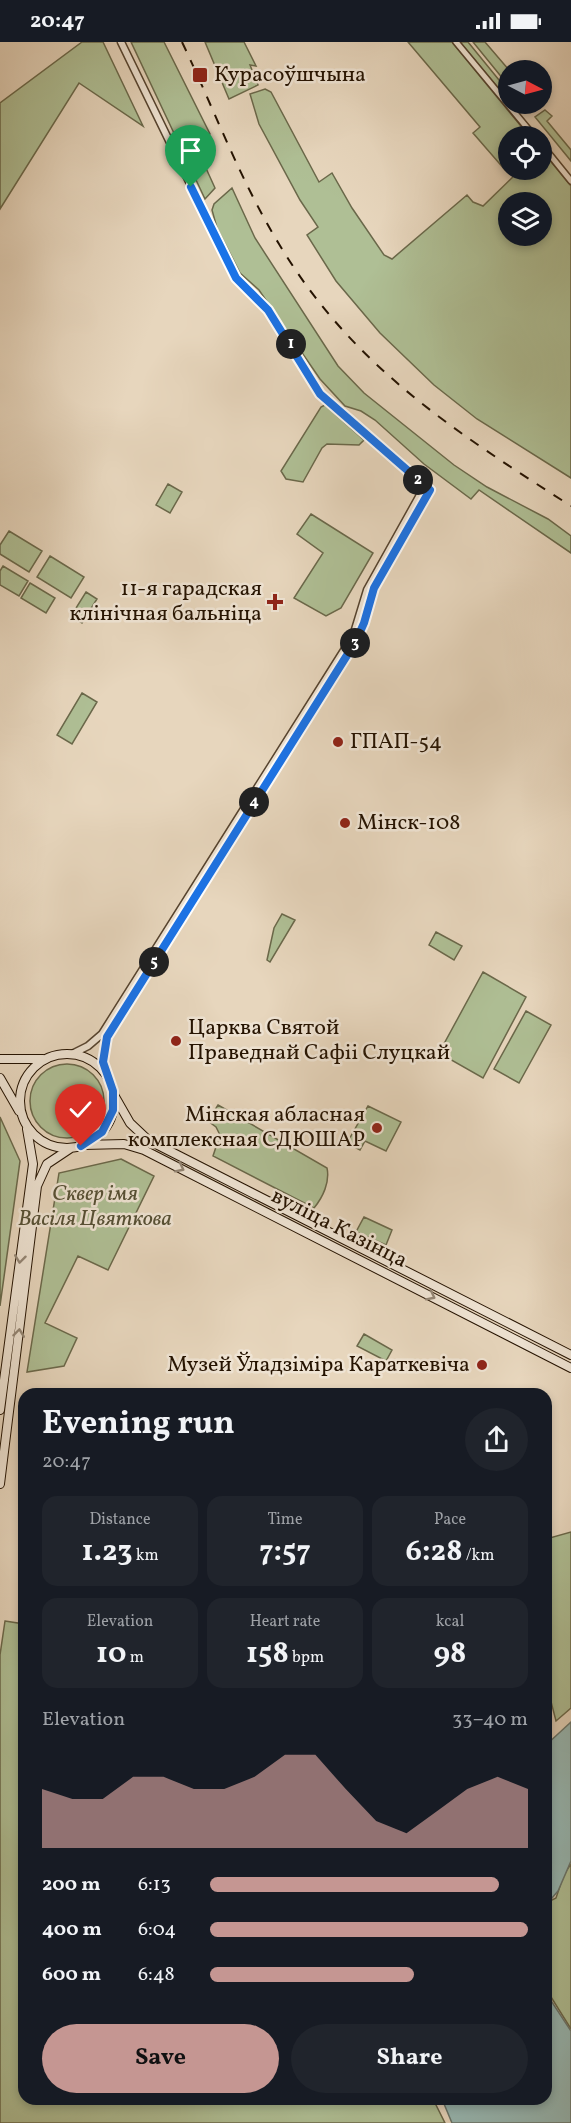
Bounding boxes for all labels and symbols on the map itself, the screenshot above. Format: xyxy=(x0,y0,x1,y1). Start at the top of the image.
place label: Курасоўшчына xyxy=(214,60,366,91)
north arrow xyxy=(498,60,552,114)
marker: Курасоўшчына xyxy=(191,66,209,84)
pin xyxy=(165,125,216,187)
pin: 1 xyxy=(276,329,306,359)
pin: 2 xyxy=(403,465,433,495)
place label: 11-я гарадская клінічная бальніца xyxy=(69,574,262,630)
marker: 11-я гарадская клінічная бальніца xyxy=(266,593,284,611)
pin: 3 xyxy=(340,628,370,658)
place label: ГПАП-54 xyxy=(350,727,442,758)
marker: ГПАП-54 xyxy=(331,735,345,749)
pin: 4 xyxy=(239,787,269,817)
place label: Мінск-108 xyxy=(357,808,460,839)
marker: Мінск-108 xyxy=(338,816,352,830)
pin: 5 xyxy=(139,947,169,977)
place label: Царква Святой Праведнай Сафіі Слуцкай xyxy=(188,1013,450,1069)
marker: Царква Святой Праведнай Сафіі Слуцкай xyxy=(169,1034,183,1048)
pin xyxy=(55,1084,106,1146)
place label: Мінская абласная комплексная СДЮШАР xyxy=(128,1100,365,1156)
marker: Мінская абласная комплексная СДЮШАР xyxy=(370,1121,384,1135)
one-way arrow xyxy=(173,1161,184,1172)
park label: Сквер імя Васіля Цвяткова xyxy=(18,1179,172,1235)
street label: вуліца Казінца xyxy=(266,1181,413,1277)
one-way arrow xyxy=(14,1254,26,1263)
one-way arrow xyxy=(424,1289,435,1300)
one-way arrow xyxy=(13,1329,25,1338)
place label: Музей Ўладзіміра Караткевіча xyxy=(167,1350,470,1381)
marker: Музей Ўладзіміра Караткевіча xyxy=(475,1358,489,1372)

